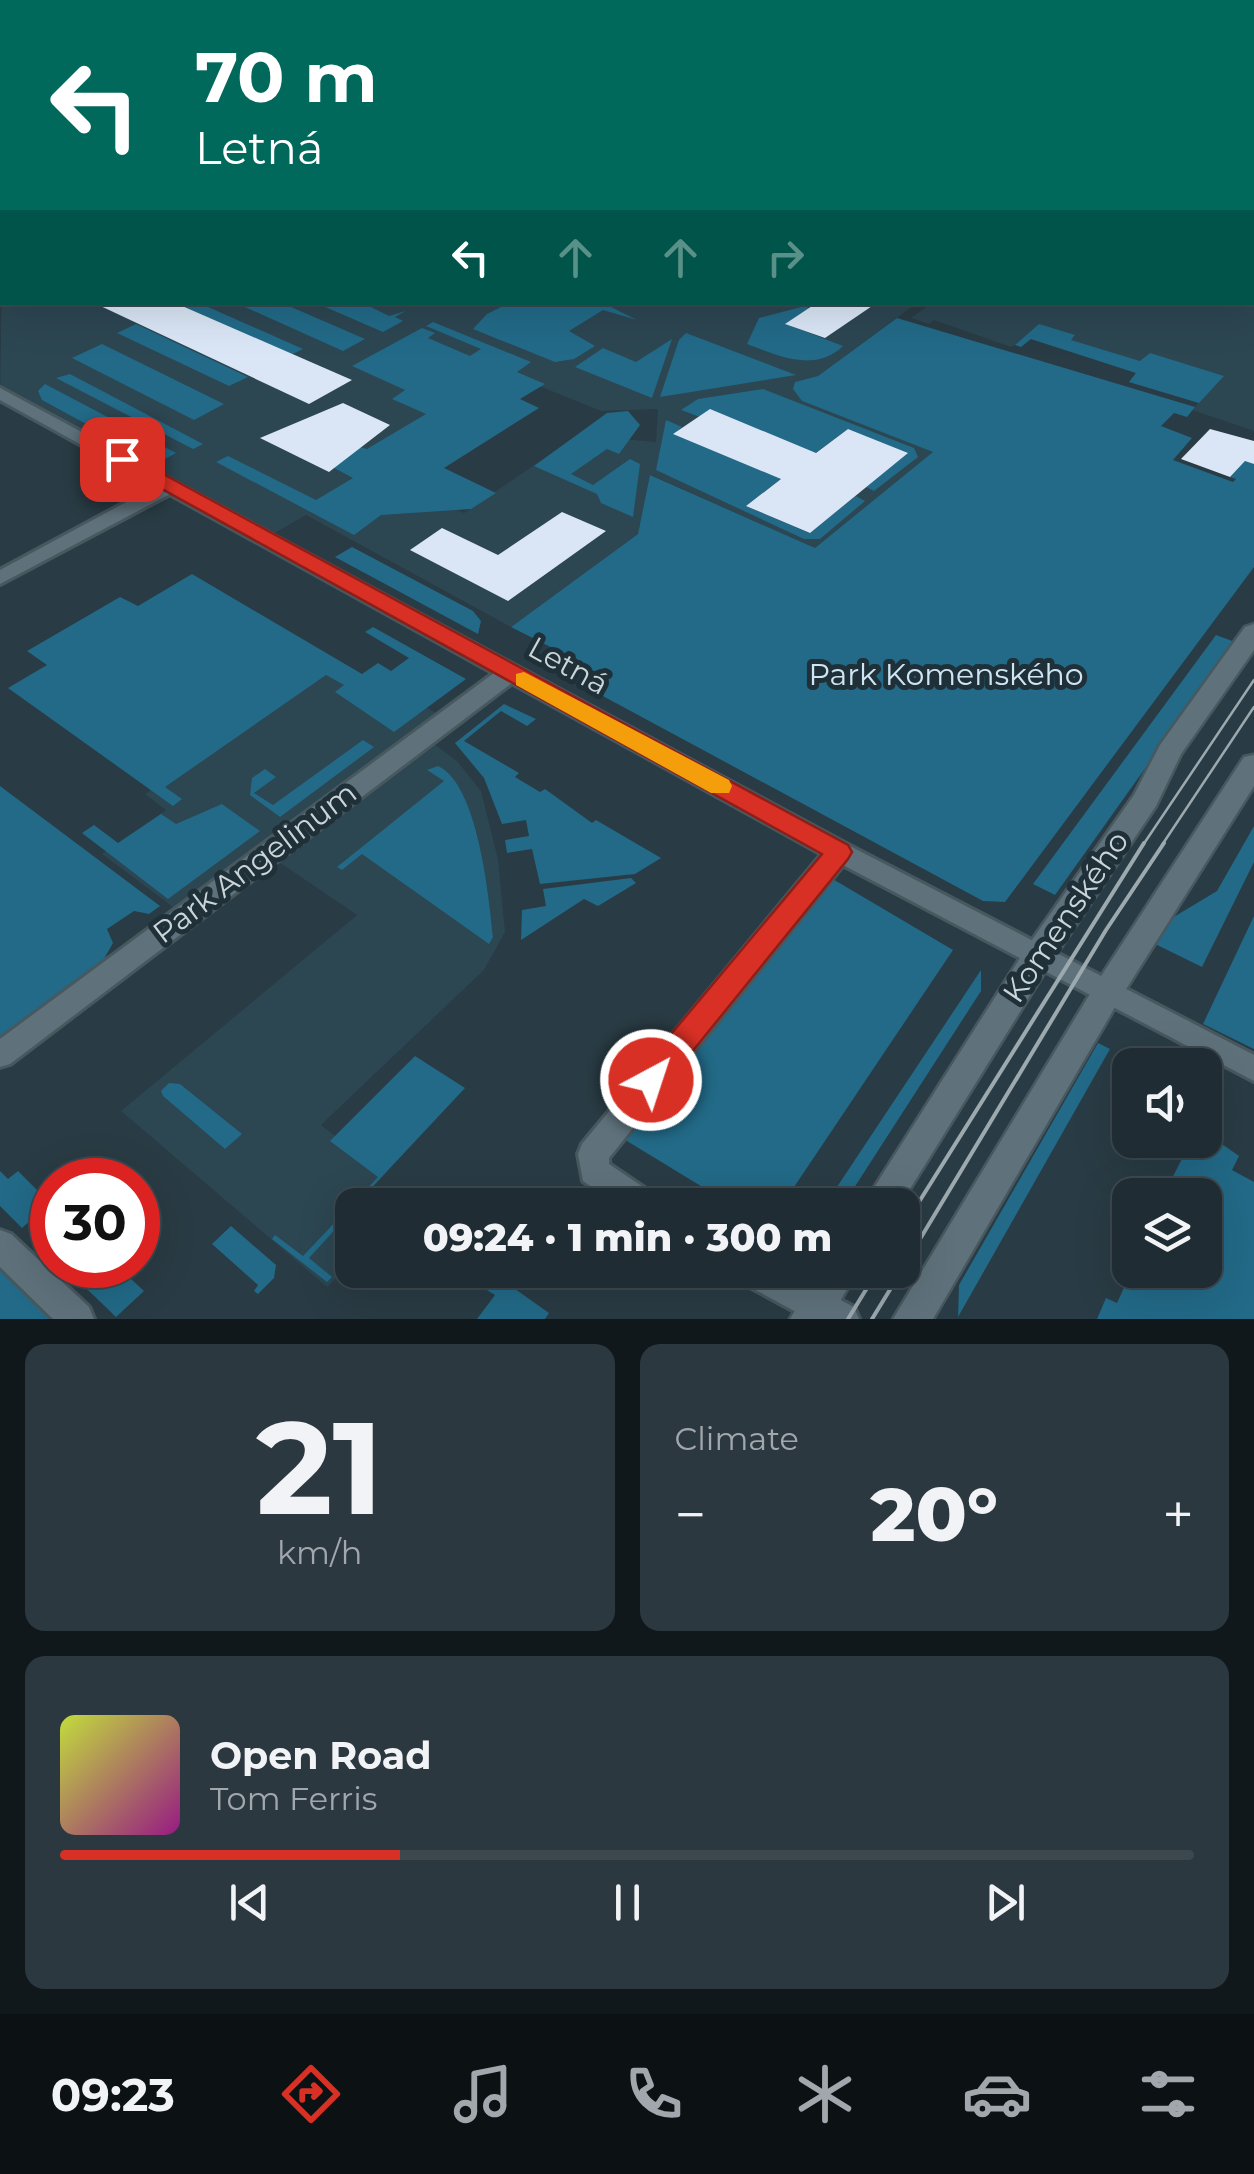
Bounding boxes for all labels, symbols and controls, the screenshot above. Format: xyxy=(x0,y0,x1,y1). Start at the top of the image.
text: 70 m xyxy=(195,34,378,120)
icon: left xyxy=(30,40,160,170)
text: Letná xyxy=(195,120,324,175)
icon: left xyxy=(443,230,498,285)
icon: ahead xyxy=(548,230,603,285)
icon: ahead xyxy=(653,230,708,285)
icon: right xyxy=(758,230,813,285)
pin xyxy=(80,417,165,502)
icon: arrive xyxy=(95,432,150,487)
street label: Letná xyxy=(522,629,615,703)
park label: Park Komenského xyxy=(808,656,1084,693)
street label: Park Angelinum xyxy=(146,774,364,951)
street label: Komenského xyxy=(995,824,1137,1009)
position arrow xyxy=(599,1028,703,1132)
map controls xyxy=(1112,1048,1222,1288)
button: sound xyxy=(1112,1048,1222,1158)
speed limit sign: 30 xyxy=(30,1158,160,1288)
button: layers xyxy=(1112,1178,1222,1288)
text: 09:24 · 1 min · 300 m xyxy=(423,1214,832,1261)
text: 21 xyxy=(256,1388,384,1547)
text: Climate xyxy=(675,1419,799,1458)
text: 20° xyxy=(870,1468,998,1560)
text: − xyxy=(675,1481,706,1548)
text: + xyxy=(1162,1481,1194,1548)
text: km/h xyxy=(277,1533,362,1572)
text: Open Road xyxy=(210,1732,432,1779)
text: Tom Ferris xyxy=(210,1779,377,1818)
icon: previous xyxy=(222,1875,277,1930)
icon: pause xyxy=(600,1875,655,1930)
icon: next xyxy=(978,1875,1033,1930)
icon: directions xyxy=(276,2059,346,2129)
icon: music xyxy=(448,2059,518,2129)
icon: phone xyxy=(619,2059,689,2129)
icon: climate xyxy=(790,2059,860,2129)
icon: car xyxy=(962,2059,1032,2129)
icon: filters xyxy=(1133,2059,1203,2129)
text: 09:23 xyxy=(51,2067,175,2122)

